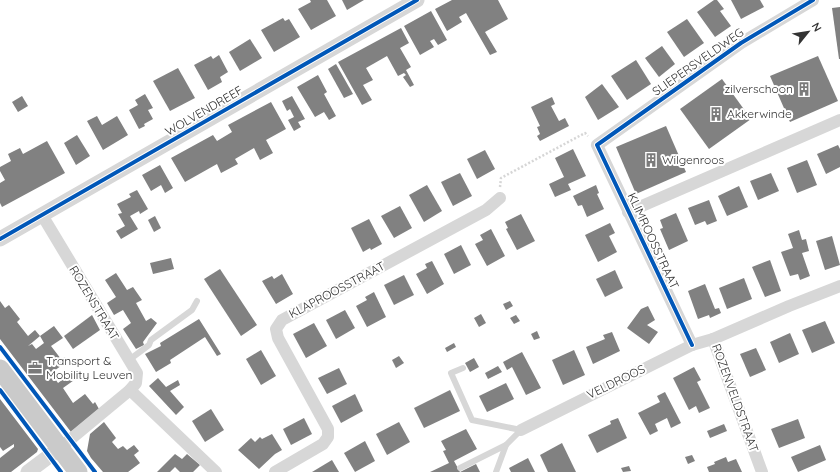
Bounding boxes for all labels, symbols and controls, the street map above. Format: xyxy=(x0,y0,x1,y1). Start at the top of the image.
north arrow xyxy=(788,12,828,52)
text: N xyxy=(809,20,825,34)
street label: SLIEPERSVELDWEG xyxy=(649,24,746,99)
place label: zilverschoon xyxy=(724,81,793,96)
building icon: zilverschoon xyxy=(796,81,812,97)
street label: WOLVENDREEF xyxy=(162,82,245,139)
building icon: Akkerwinde xyxy=(708,106,724,122)
place label: Akkerwinde xyxy=(727,106,792,121)
building icon: Wilgenroos xyxy=(643,152,659,168)
place label: Wilgenroos xyxy=(662,152,725,167)
street label: KLIMROOSSTRAAT xyxy=(625,190,682,291)
street label: KLAPROOSSTRAAT xyxy=(286,258,387,321)
street label: ROZENSTRAAT xyxy=(66,263,123,343)
street label: ROZENVELDSTRAAT xyxy=(709,342,762,454)
place label: Transport & Mobility Leuven xyxy=(46,353,133,382)
office icon: Transport & Mobility Leuven xyxy=(27,360,43,376)
street label: VELDROOS xyxy=(584,361,648,402)

